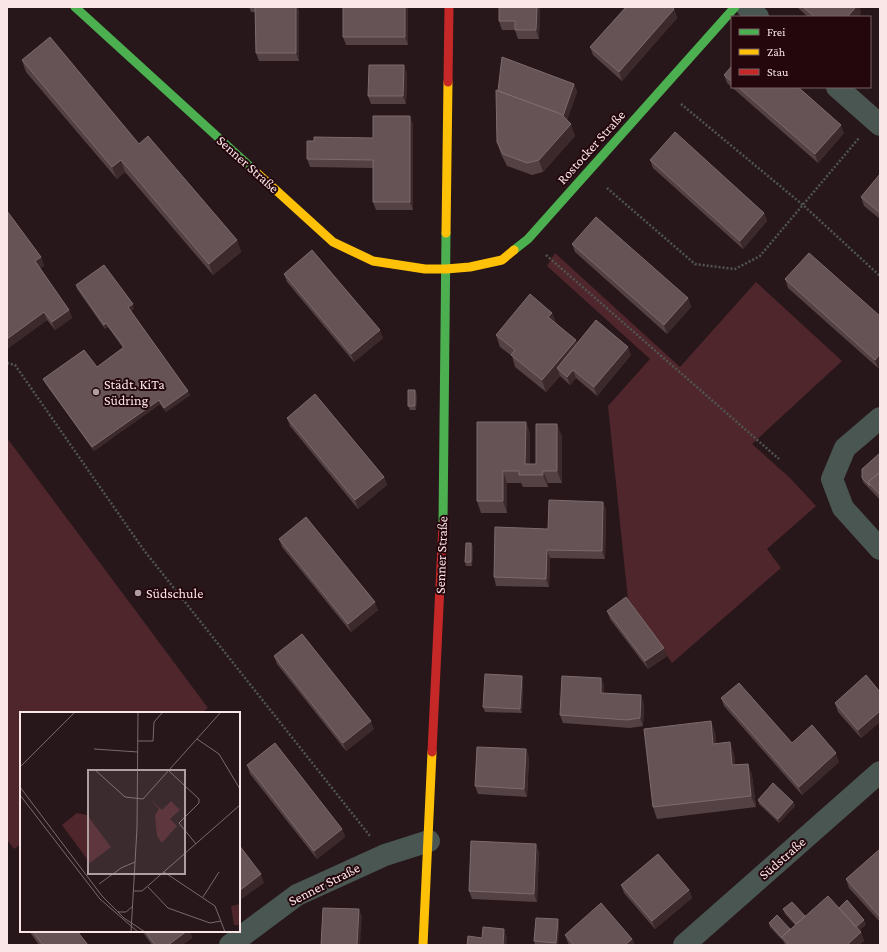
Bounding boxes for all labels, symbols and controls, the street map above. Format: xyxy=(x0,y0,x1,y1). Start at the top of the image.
legend xyxy=(731,16,871,88)
text: Frei xyxy=(767,25,785,39)
text: Zäh xyxy=(767,45,786,59)
text: Stau xyxy=(767,65,789,79)
street label: Rostocker Straße xyxy=(554,107,628,187)
street label: Senner Straße xyxy=(214,132,282,196)
place label: Städt. KiTa Südring xyxy=(104,376,165,408)
marker: Städt. KiTa Südring xyxy=(91,387,101,397)
street label: Senner Straße xyxy=(432,516,450,594)
place label: Südschule xyxy=(146,585,203,601)
marker: Südschule xyxy=(133,588,143,598)
inset map xyxy=(20,712,240,932)
street label: Südstraße xyxy=(755,833,809,883)
street label: Senner Straße xyxy=(286,859,362,909)

